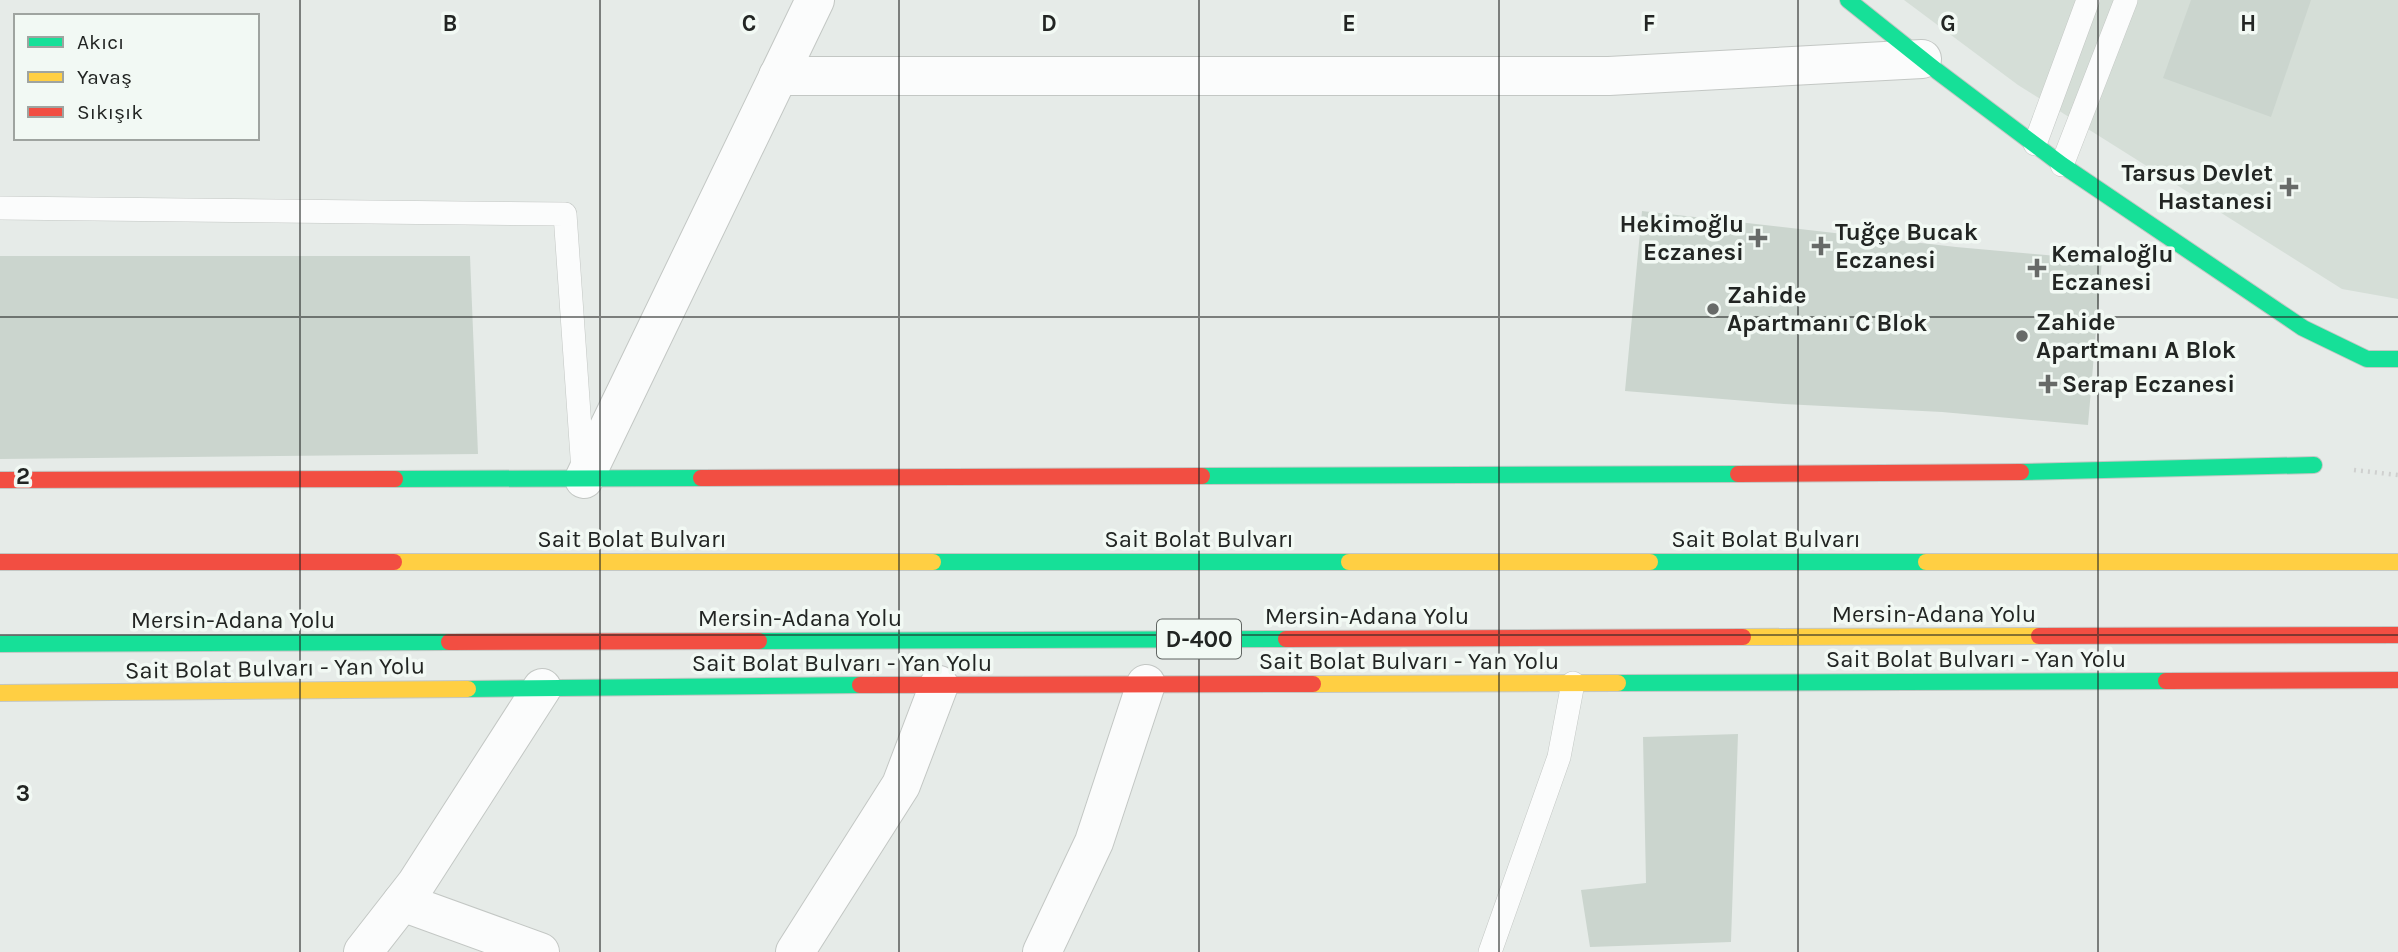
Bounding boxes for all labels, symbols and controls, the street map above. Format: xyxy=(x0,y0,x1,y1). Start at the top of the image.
text: B xyxy=(443,10,457,37)
text: C xyxy=(742,10,756,37)
text: D xyxy=(1041,10,1057,37)
text: E xyxy=(1342,10,1356,37)
text: F xyxy=(1643,10,1655,37)
text: G xyxy=(1940,10,1956,37)
text: H xyxy=(2240,10,2256,37)
legend xyxy=(14,14,259,140)
text: Akıcı xyxy=(77,30,124,54)
text: Yavaş xyxy=(77,65,132,89)
text: Sıkışık xyxy=(77,100,143,124)
place label: Tarsus Devlet Hastanesi xyxy=(2121,159,2273,215)
marker: Tarsus Devlet Hastanesi xyxy=(2279,177,2299,197)
place label: Hekimoğlu Eczanesi xyxy=(1620,210,1744,266)
place label: Tuğçe Bucak Eczanesi xyxy=(1835,218,1978,274)
marker: Hekimoğlu Eczanesi xyxy=(1750,230,1766,246)
marker: Tuğçe Bucak Eczanesi xyxy=(1813,238,1829,254)
place label: Kemaloğlu Eczanesi xyxy=(2051,240,2173,296)
marker: Kemaloğlu Eczanesi xyxy=(2029,260,2045,276)
place label: Zahide Apartmanı C Blok xyxy=(1727,281,1927,337)
marker: Zahide Apartmanı C Blok xyxy=(1705,301,1721,317)
place label: Zahide Apartmanı A Blok xyxy=(2036,308,2236,364)
marker: Zahide Apartmanı A Blok xyxy=(2014,328,2030,344)
place label: Serap Eczanesi xyxy=(2062,370,2235,398)
marker: Serap Eczanesi xyxy=(2040,376,2056,392)
text: 2 xyxy=(16,463,30,490)
street label: Sait Bolat Bulvarı xyxy=(537,525,727,553)
street label: Sait Bolat Bulvarı xyxy=(1104,525,1294,553)
street label: Sait Bolat Bulvarı xyxy=(1671,525,1861,553)
street label: Mersin-Adana Yolu xyxy=(1832,600,2036,628)
street label: Mersin-Adana Yolu xyxy=(1265,602,1469,630)
street label: Mersin-Adana Yolu xyxy=(698,604,902,632)
street label: Mersin-Adana Yolu xyxy=(131,606,335,634)
road number: D-400 xyxy=(1157,620,1241,659)
street label: Sait Bolat Bulvarı - Yan Yolu xyxy=(1826,645,2126,673)
street label: Sait Bolat Bulvarı - Yan Yolu xyxy=(1259,647,1559,675)
street label: Sait Bolat Bulvarı - Yan Yolu xyxy=(692,649,992,677)
street label: Sait Bolat Bulvarı - Yan Yolu xyxy=(125,651,425,685)
text: 3 xyxy=(16,780,30,807)

